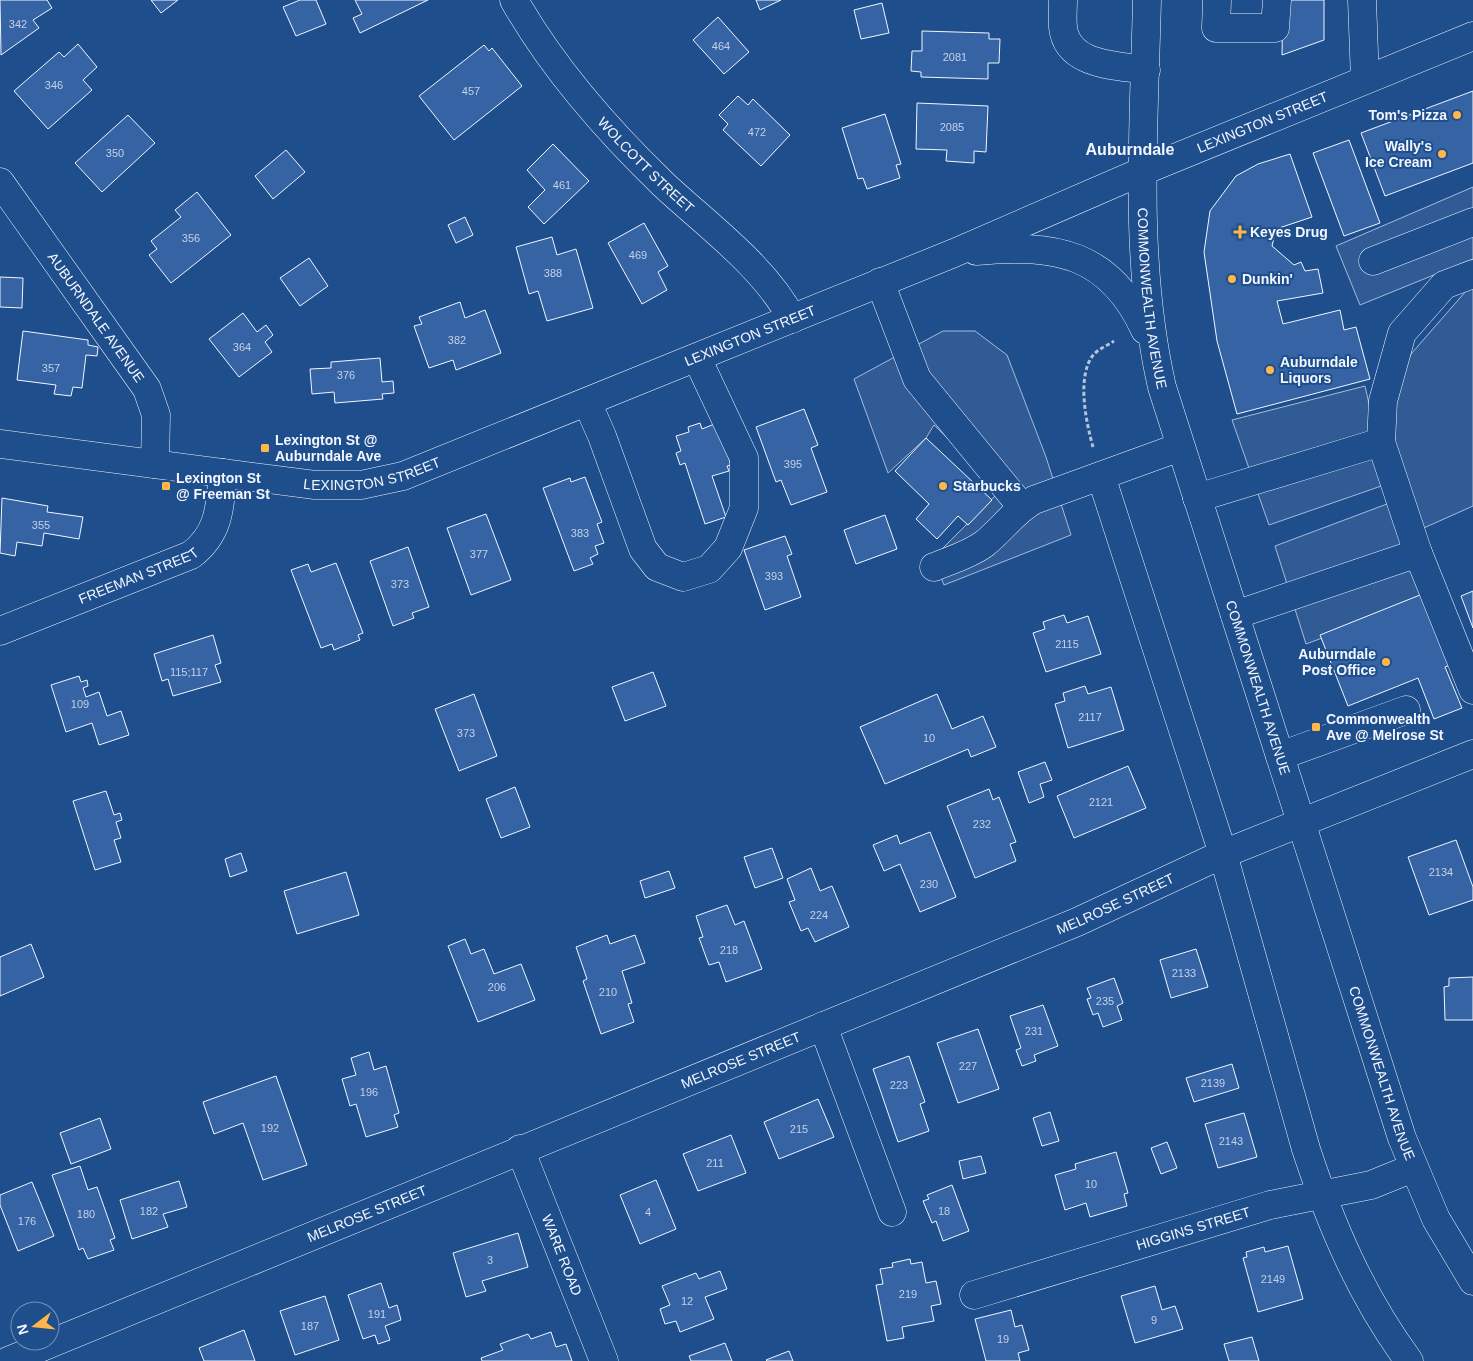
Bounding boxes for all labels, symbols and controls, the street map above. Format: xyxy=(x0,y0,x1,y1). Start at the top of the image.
house number: 342 xyxy=(9,18,27,30)
house number: 464 xyxy=(712,40,730,52)
house number: 2081 xyxy=(943,51,967,63)
house number: 346 xyxy=(45,79,63,91)
house number: 457 xyxy=(462,85,480,97)
street label: LEXINGTON STREET xyxy=(1195,88,1331,156)
place label: Tom's Pizza xyxy=(1368,107,1447,123)
marker: Tom's Pizza xyxy=(1451,109,1463,121)
street label: WOLCOTT STREET xyxy=(595,114,698,216)
house number: 2085 xyxy=(940,121,964,133)
house number: 472 xyxy=(748,126,766,138)
place label: Wally's Ice Cream xyxy=(1365,138,1432,170)
district label: Auburndale xyxy=(1086,141,1175,158)
house number: 350 xyxy=(106,147,124,159)
marker: Wally's Ice Cream xyxy=(1436,148,1448,160)
house number: 461 xyxy=(553,179,571,191)
street label: COMMONWEALTH AVENUE xyxy=(1135,208,1170,391)
place label: Keyes Drug xyxy=(1250,224,1328,240)
marker: Keyes Drug xyxy=(1234,226,1246,238)
house number: 356 xyxy=(182,232,200,244)
street label: AUBURNDALE AVENUE xyxy=(45,249,148,385)
house number: 469 xyxy=(629,249,647,261)
house number: 388 xyxy=(544,267,562,279)
place label: Dunkin' xyxy=(1242,271,1293,287)
marker: Dunkin' xyxy=(1226,273,1238,285)
street label: LEXINGTON STREET xyxy=(682,302,818,369)
house number: 382 xyxy=(448,334,466,346)
house number: 364 xyxy=(233,341,251,353)
place label: Auburndale Liquors xyxy=(1280,354,1358,386)
house number: 357 xyxy=(42,362,60,374)
marker: Auburndale Liquors xyxy=(1264,364,1276,376)
house number: 376 xyxy=(337,369,355,381)
place label: Lexington St @ Auburndale Ave xyxy=(275,432,382,464)
marker: Lexington St @ Auburndale Ave xyxy=(259,442,271,454)
street label: LEXINGTON STREET xyxy=(302,454,443,493)
house number: 395 xyxy=(784,458,802,470)
place label: Lexington St @ Freeman St xyxy=(176,470,270,502)
place label: Starbucks xyxy=(953,478,1021,494)
marker: Lexington St @ Freeman St xyxy=(160,480,172,492)
marker: Starbucks xyxy=(937,480,949,492)
house number: 355 xyxy=(32,519,50,531)
house number: 383 xyxy=(571,527,589,539)
street label: FREEMAN STREET xyxy=(76,544,202,607)
house number: 377 xyxy=(470,548,488,560)
house number: 393 xyxy=(765,570,783,582)
house number: 373 xyxy=(391,578,409,590)
street label: COMMONWEALTH AVENUE xyxy=(1223,598,1293,777)
house number: 2115 xyxy=(1055,638,1079,650)
place label: Auburndale Post Office xyxy=(1298,646,1376,678)
marker: Auburndale Post Office xyxy=(1380,656,1392,668)
house number: 115;117 xyxy=(170,666,208,678)
house number: 109 xyxy=(71,698,89,710)
house number: 2117 xyxy=(1078,711,1102,723)
place label: Commonwealth Ave @ Melrose St xyxy=(1326,711,1444,743)
marker: Commonwealth Ave @ Melrose St xyxy=(1310,721,1322,733)
house number: 373 xyxy=(457,727,475,739)
house number: 10 xyxy=(923,732,935,744)
house number: 2121 xyxy=(1089,796,1113,808)
house number: 232 xyxy=(973,818,991,830)
house number: 2134 xyxy=(1429,866,1453,878)
street label: MELROSE STREET xyxy=(1054,870,1177,938)
house number: 230 xyxy=(920,878,938,890)
house number: 224 xyxy=(810,909,828,921)
house number: 218 xyxy=(720,944,738,956)
house number: 2133 xyxy=(1172,967,1196,979)
house number: 206 xyxy=(488,981,506,993)
street label: COMMONWEALTH AVENUE xyxy=(1346,984,1418,1163)
house number: 210 xyxy=(599,986,617,998)
house number: 235 xyxy=(1096,995,1114,1007)
house number: 231 xyxy=(1025,1025,1043,1037)
street label: MELROSE STREET xyxy=(679,1028,803,1092)
house number: 227 xyxy=(959,1060,977,1072)
house number: 2139 xyxy=(1201,1077,1225,1089)
house number: 223 xyxy=(890,1079,908,1091)
house number: 196 xyxy=(360,1086,378,1098)
house number: 192 xyxy=(261,1122,279,1134)
house number: 215 xyxy=(790,1123,808,1135)
house number: 2143 xyxy=(1219,1135,1243,1147)
house number: 211 xyxy=(706,1157,724,1169)
house number: 10 xyxy=(1085,1178,1097,1190)
street label: MELROSE STREET xyxy=(305,1182,429,1245)
street label: HIGGINS STREET xyxy=(1134,1203,1252,1253)
house number: 182 xyxy=(140,1205,158,1217)
house number: 18 xyxy=(938,1205,950,1217)
house number: 4 xyxy=(645,1206,651,1218)
house number: 180 xyxy=(77,1208,95,1220)
street label: WARE ROAD xyxy=(539,1212,585,1298)
house number: 176 xyxy=(18,1215,36,1227)
house number: 3 xyxy=(487,1254,493,1266)
house number: 2149 xyxy=(1261,1273,1285,1285)
house number: 219 xyxy=(899,1288,917,1300)
house number: 12 xyxy=(681,1295,693,1307)
north arrow xyxy=(10,1301,60,1351)
house number: 191 xyxy=(368,1308,386,1320)
house number: 9 xyxy=(1151,1314,1157,1326)
house number: 187 xyxy=(301,1320,319,1332)
text: N xyxy=(13,1323,32,1337)
house number: 19 xyxy=(997,1333,1009,1345)

